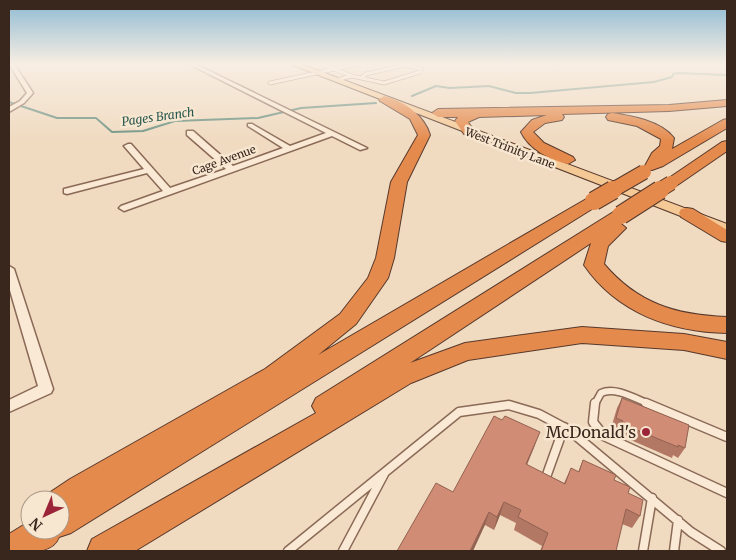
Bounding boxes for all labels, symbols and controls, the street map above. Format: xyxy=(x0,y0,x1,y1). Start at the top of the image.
water label: Pages Branch xyxy=(121,104,195,129)
street label: West Trinity Lane xyxy=(462,124,557,172)
street label: Cage Avenue xyxy=(190,142,258,178)
place label: McDonald's xyxy=(546,422,636,442)
marker: McDonald's xyxy=(640,426,652,438)
north arrow xyxy=(20,490,70,540)
text: N xyxy=(26,514,46,535)

